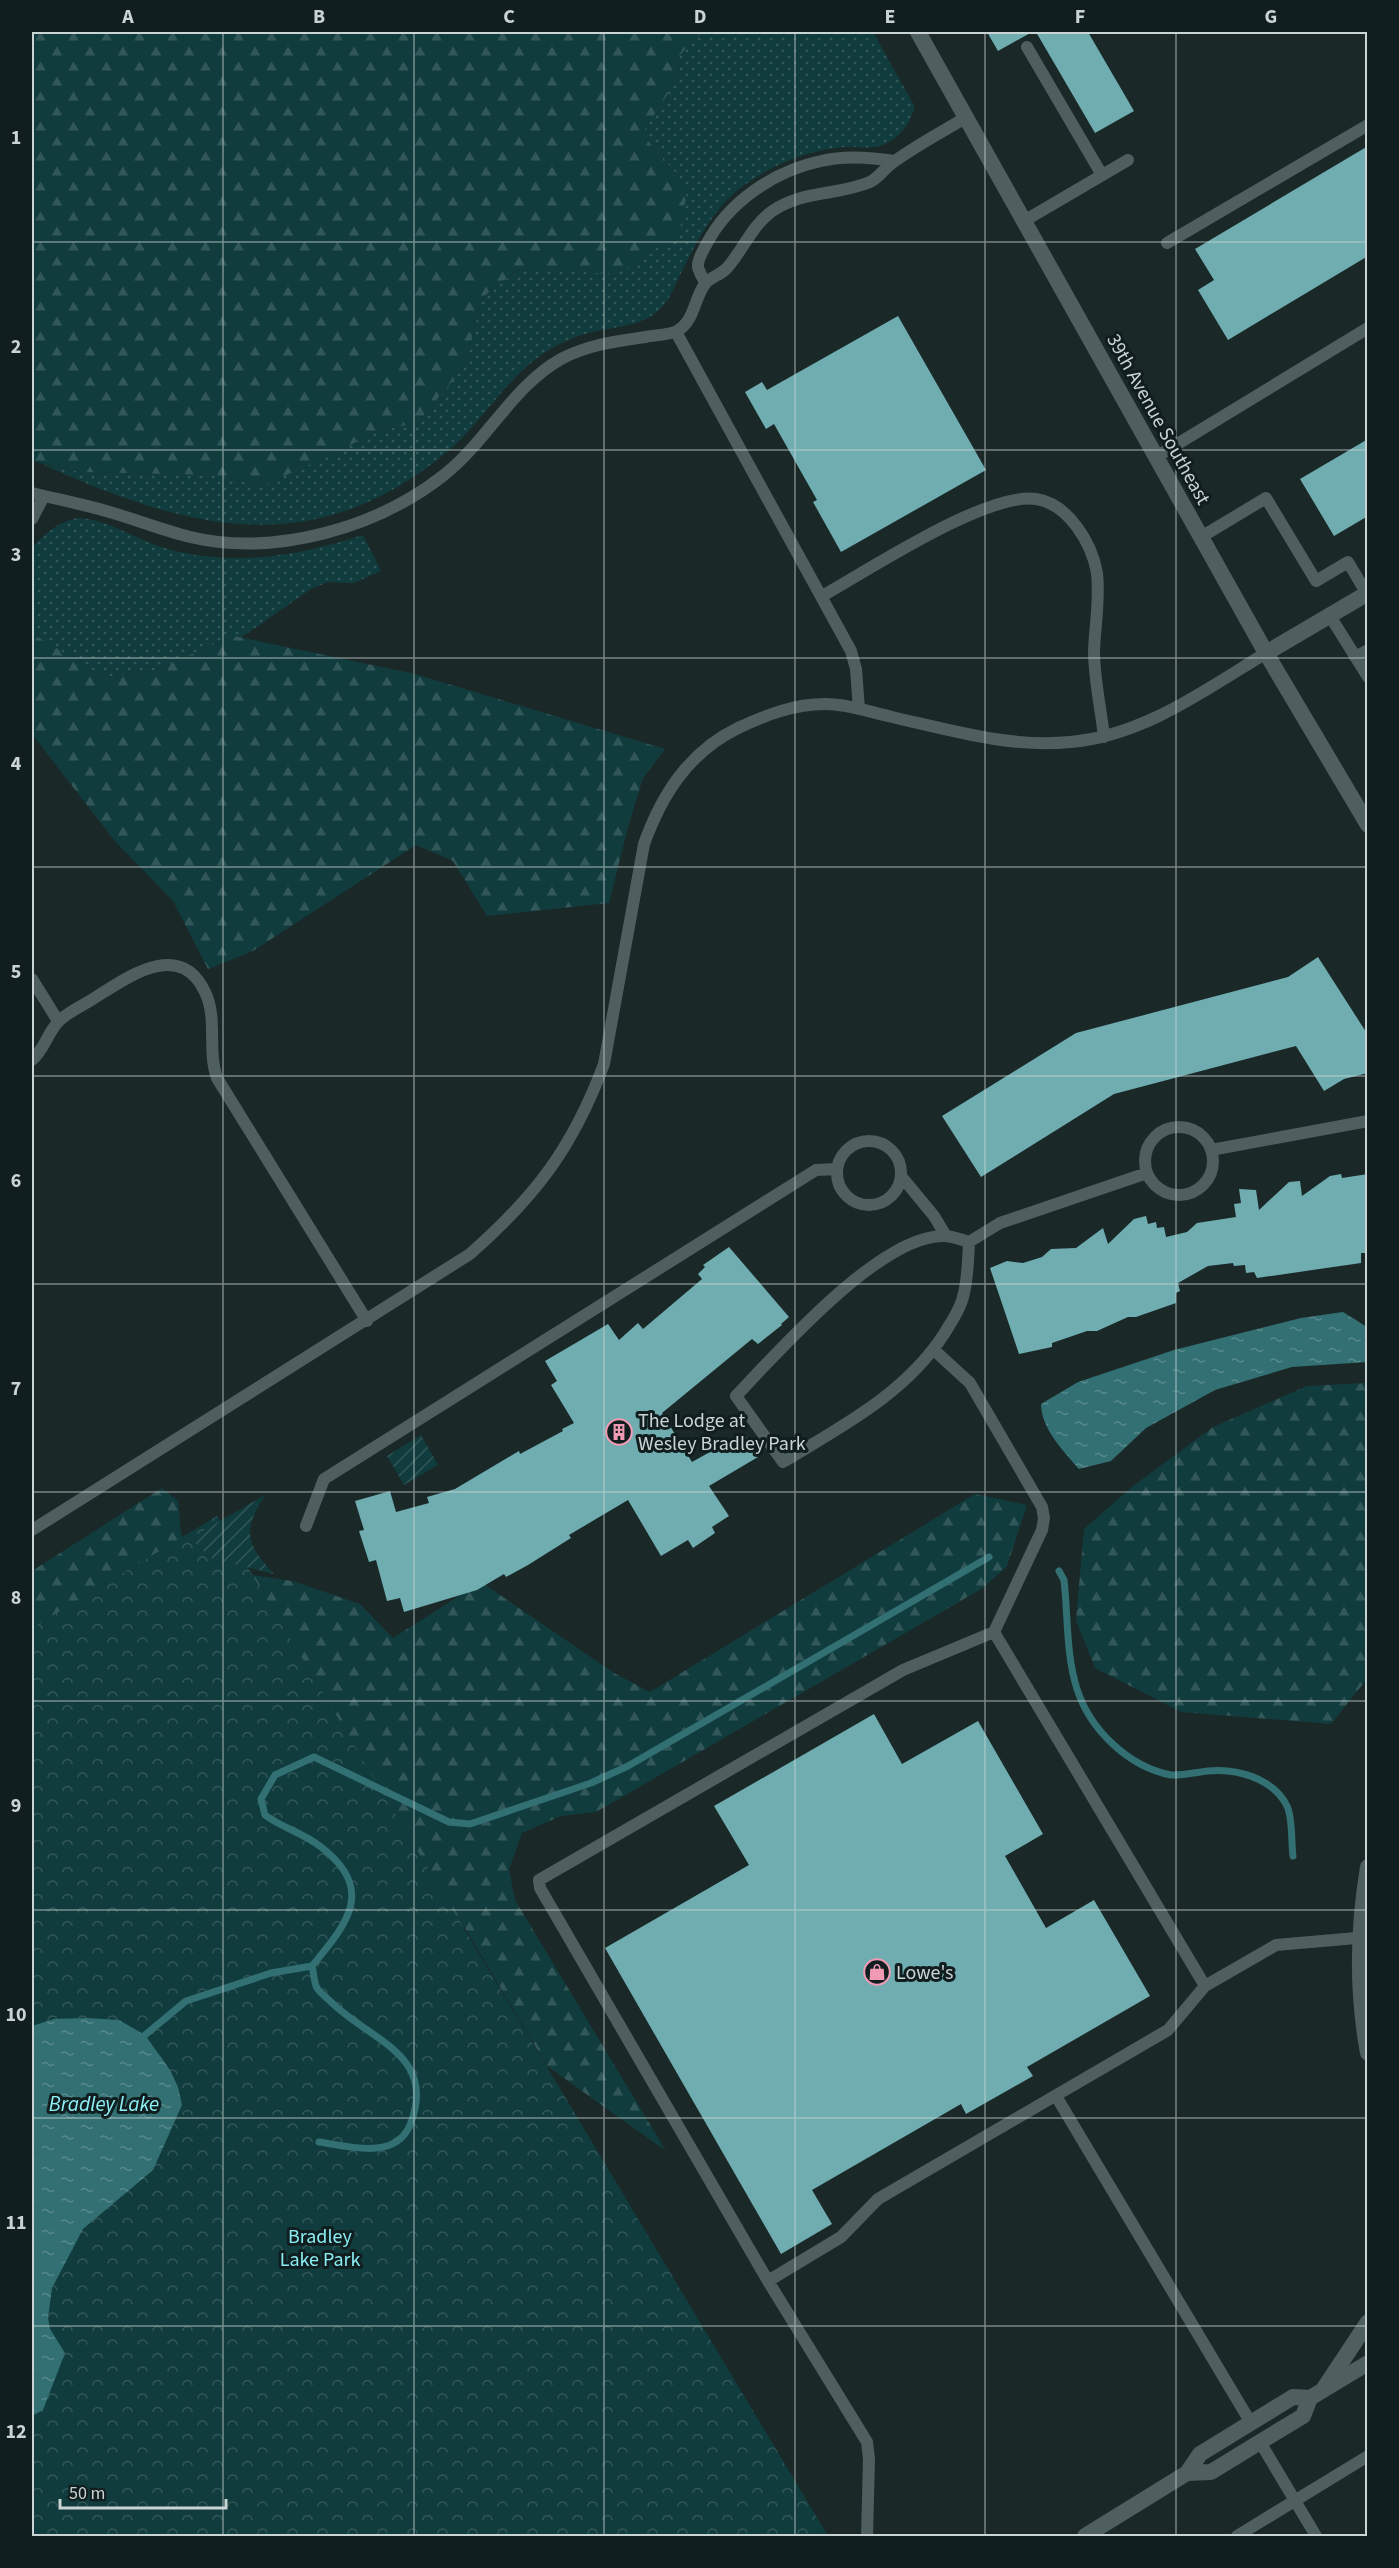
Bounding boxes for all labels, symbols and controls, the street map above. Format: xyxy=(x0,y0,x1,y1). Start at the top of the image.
text: A xyxy=(121,3,134,31)
text: B xyxy=(313,3,325,31)
text: C xyxy=(503,3,515,31)
text: D xyxy=(694,3,706,31)
text: E xyxy=(885,3,895,31)
text: F xyxy=(1075,3,1085,31)
text: G xyxy=(1265,3,1277,31)
text: 1 xyxy=(11,124,21,152)
street label: 39th Avenue Southeast xyxy=(1099,329,1217,510)
text: 2 xyxy=(11,333,21,361)
text: 3 xyxy=(11,541,21,569)
text: 4 xyxy=(11,750,22,778)
text: 5 xyxy=(11,958,21,986)
text: 6 xyxy=(11,1167,21,1195)
text: 7 xyxy=(11,1375,21,1403)
place label: The Lodge at Wesley Bradley Park xyxy=(638,1407,806,1458)
building icon: The Lodge at Wesley Bradley Park xyxy=(604,1417,634,1447)
text: 8 xyxy=(11,1584,21,1612)
text: 9 xyxy=(11,1792,21,1820)
shop icon: Lowe's xyxy=(862,1957,892,1987)
place label: Lowe's xyxy=(896,1959,953,1987)
text: 10 xyxy=(5,2001,27,2029)
water label: Bradley Lake xyxy=(49,2089,159,2119)
text: 11 xyxy=(5,2209,27,2237)
park label: Bradley Lake Park xyxy=(280,2223,360,2274)
text: 12 xyxy=(5,2418,27,2446)
scale bar xyxy=(60,2472,226,2510)
text: 50 m xyxy=(69,2481,105,2506)

